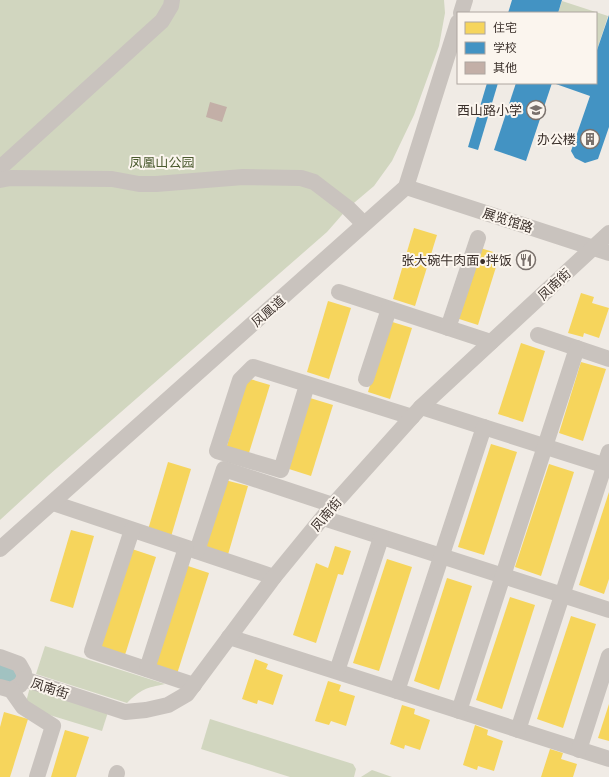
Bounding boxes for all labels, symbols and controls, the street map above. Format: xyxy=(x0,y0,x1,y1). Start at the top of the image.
legend xyxy=(457,12,597,84)
text: 住宅 xyxy=(493,20,517,36)
text: 学校 xyxy=(493,40,517,56)
text: 其他 xyxy=(493,60,517,76)
school or university icon: 西山路小学 xyxy=(525,99,547,121)
place label: 西山路小学 xyxy=(457,102,522,120)
building icon: 办公楼 xyxy=(579,128,601,150)
place label: 办公楼 xyxy=(537,131,576,149)
park label: 凤凰山公园 xyxy=(129,154,195,172)
street label: 展览馆路 xyxy=(480,204,535,238)
restaurant icon: 张大碗牛肉面•拌饭 xyxy=(515,249,537,271)
place label: 张大碗牛肉面•拌饭 xyxy=(401,252,512,270)
street label: 凤南街 xyxy=(534,265,575,305)
street label: 凤凰道 xyxy=(248,292,289,331)
street label: 凤南街 xyxy=(307,494,346,535)
street label: 凤南街 xyxy=(28,674,71,704)

